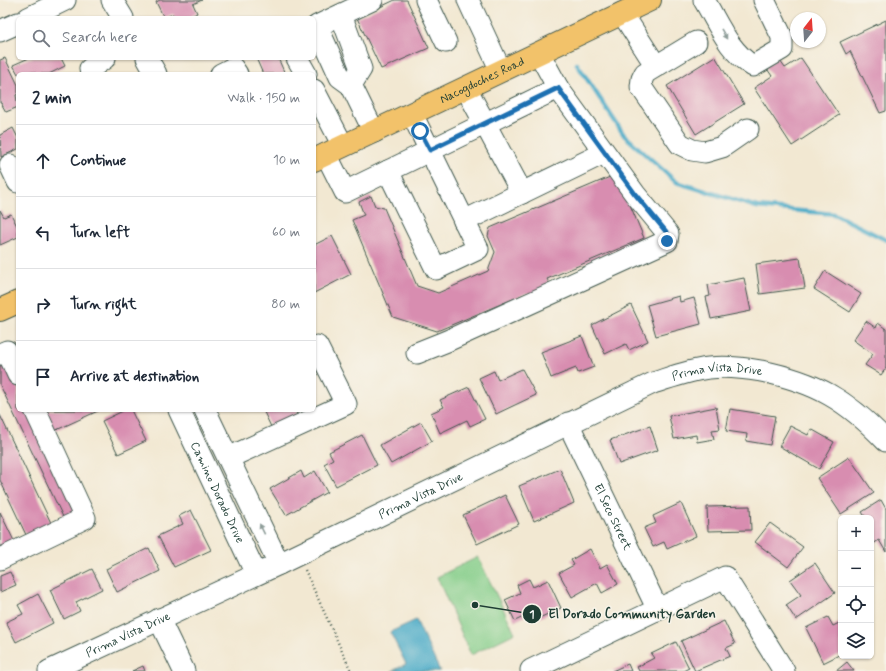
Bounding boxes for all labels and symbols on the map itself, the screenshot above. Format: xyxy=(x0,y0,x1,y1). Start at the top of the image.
north arrow xyxy=(790,12,826,48)
one-way arrow xyxy=(721,28,728,40)
street label: Nacogdoches Road xyxy=(437,54,527,108)
route start xyxy=(411,122,429,140)
route end xyxy=(658,232,676,250)
street label: Prima Vista Drive xyxy=(670,360,764,385)
street label: Camino Dorado Drive xyxy=(186,439,247,546)
street label: Prima Vista Drive xyxy=(376,469,466,524)
street label: El Seco Street xyxy=(589,481,635,553)
one-way arrow xyxy=(259,523,265,534)
callout: El Dorado Community Garden xyxy=(522,601,722,626)
text: El Dorado Community Garden xyxy=(548,606,716,623)
text: 1 xyxy=(529,607,535,623)
street label: Prima Vista Drive xyxy=(83,608,174,662)

